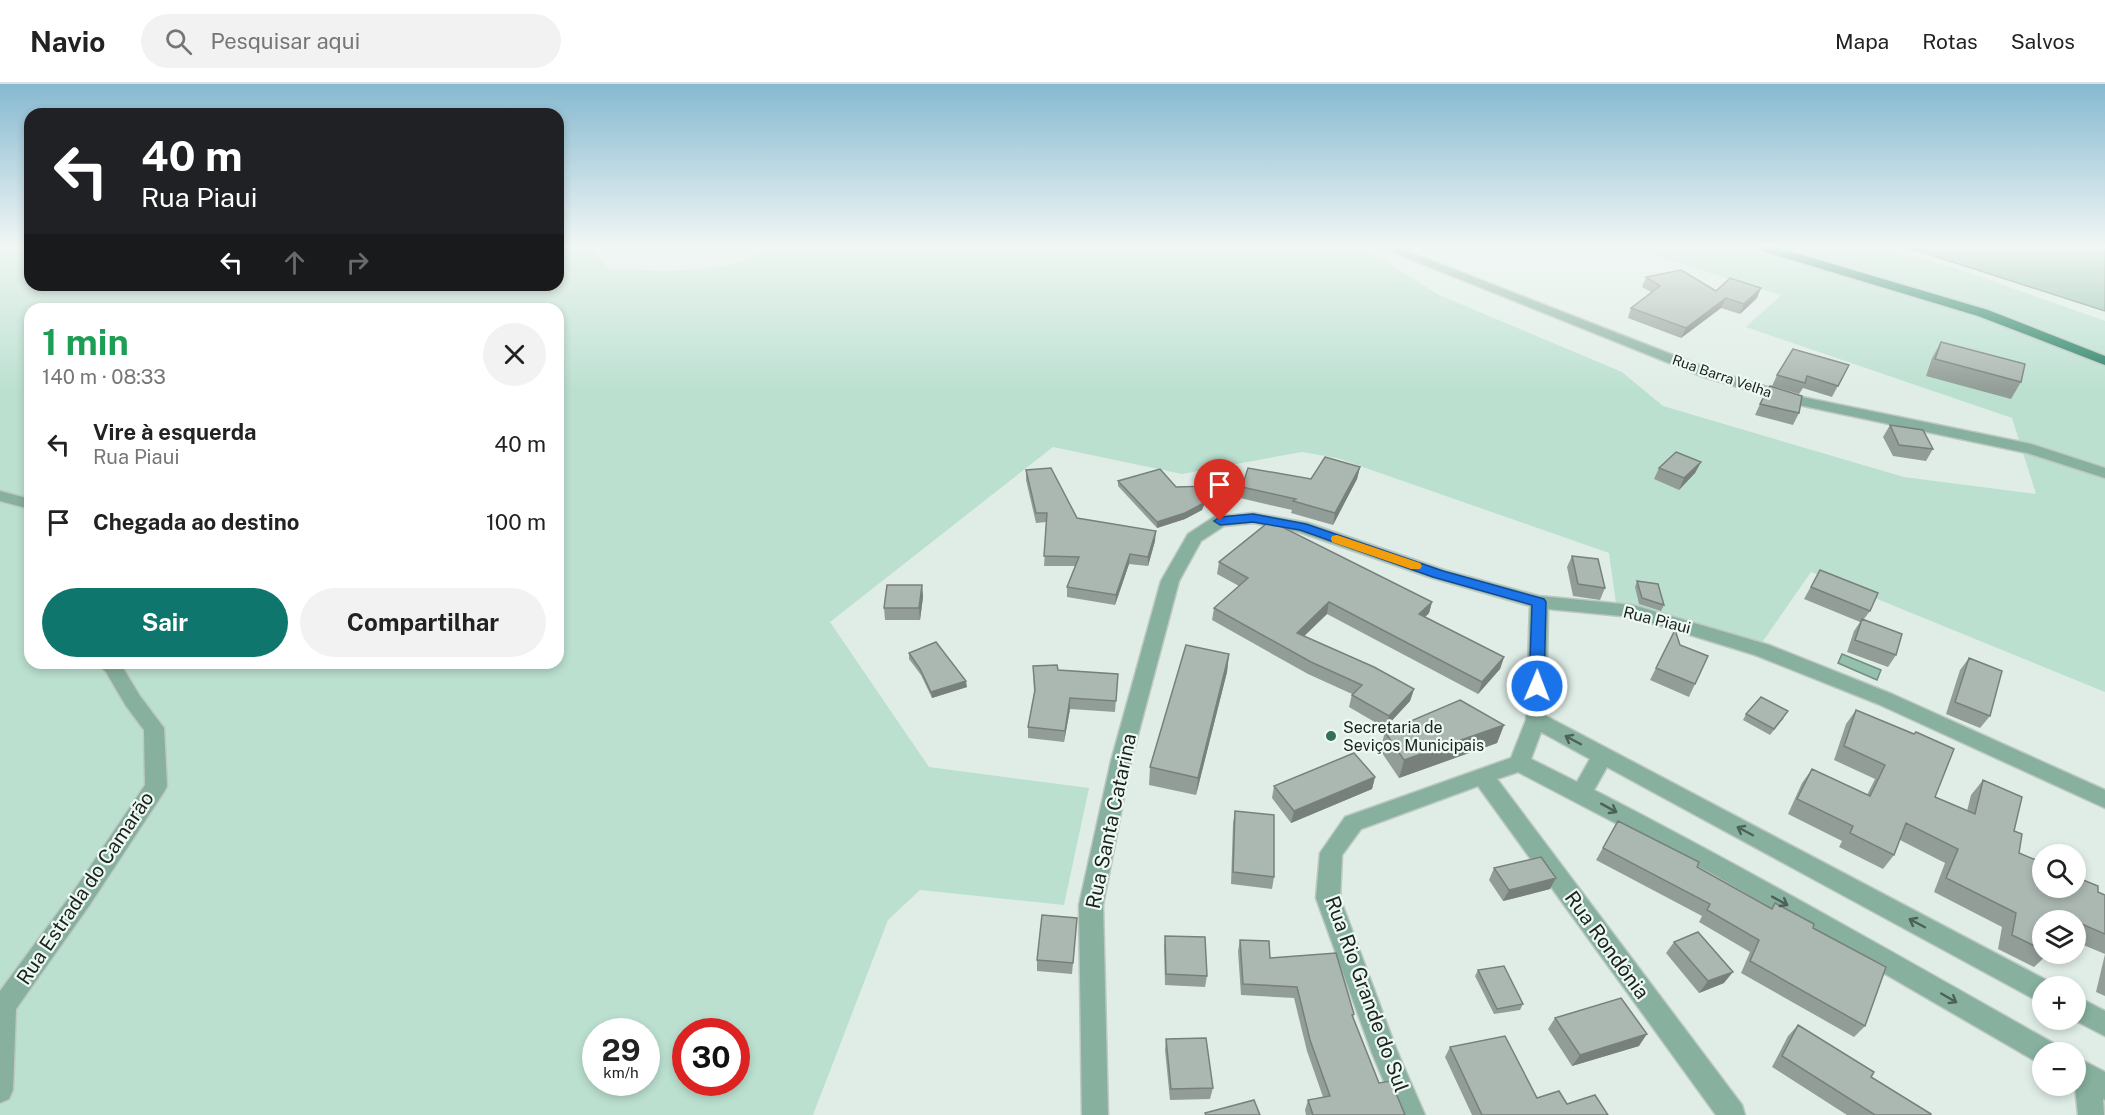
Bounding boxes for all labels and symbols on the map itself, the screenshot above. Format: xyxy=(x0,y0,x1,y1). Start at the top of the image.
street label: Rua Barra Velha xyxy=(1670,352,1774,400)
pin xyxy=(1194,459,1245,521)
street label: Rua Piaui xyxy=(1621,602,1693,638)
position arrow xyxy=(1505,654,1569,718)
place label: Secretaria de Seviços Municipais xyxy=(1343,718,1484,755)
marker: Secretaria de Seviços Municipais xyxy=(1324,729,1338,743)
street label: Rua Santa Catarina xyxy=(1081,731,1141,911)
one-way arrow xyxy=(1565,734,1583,745)
street label: Rua Estrada do Camarão xyxy=(11,787,159,989)
one-way arrow xyxy=(1599,803,1617,814)
one-way arrow xyxy=(1737,825,1755,837)
street label: Rua Rondônia xyxy=(1560,886,1654,1004)
street label: Rua Rio Grande do Sul xyxy=(1320,893,1414,1095)
one-way arrow xyxy=(1771,895,1788,907)
one-way arrow xyxy=(1909,917,1927,928)
one-way arrow xyxy=(1940,992,1957,1004)
speed limit sign: 30 xyxy=(672,1018,750,1096)

